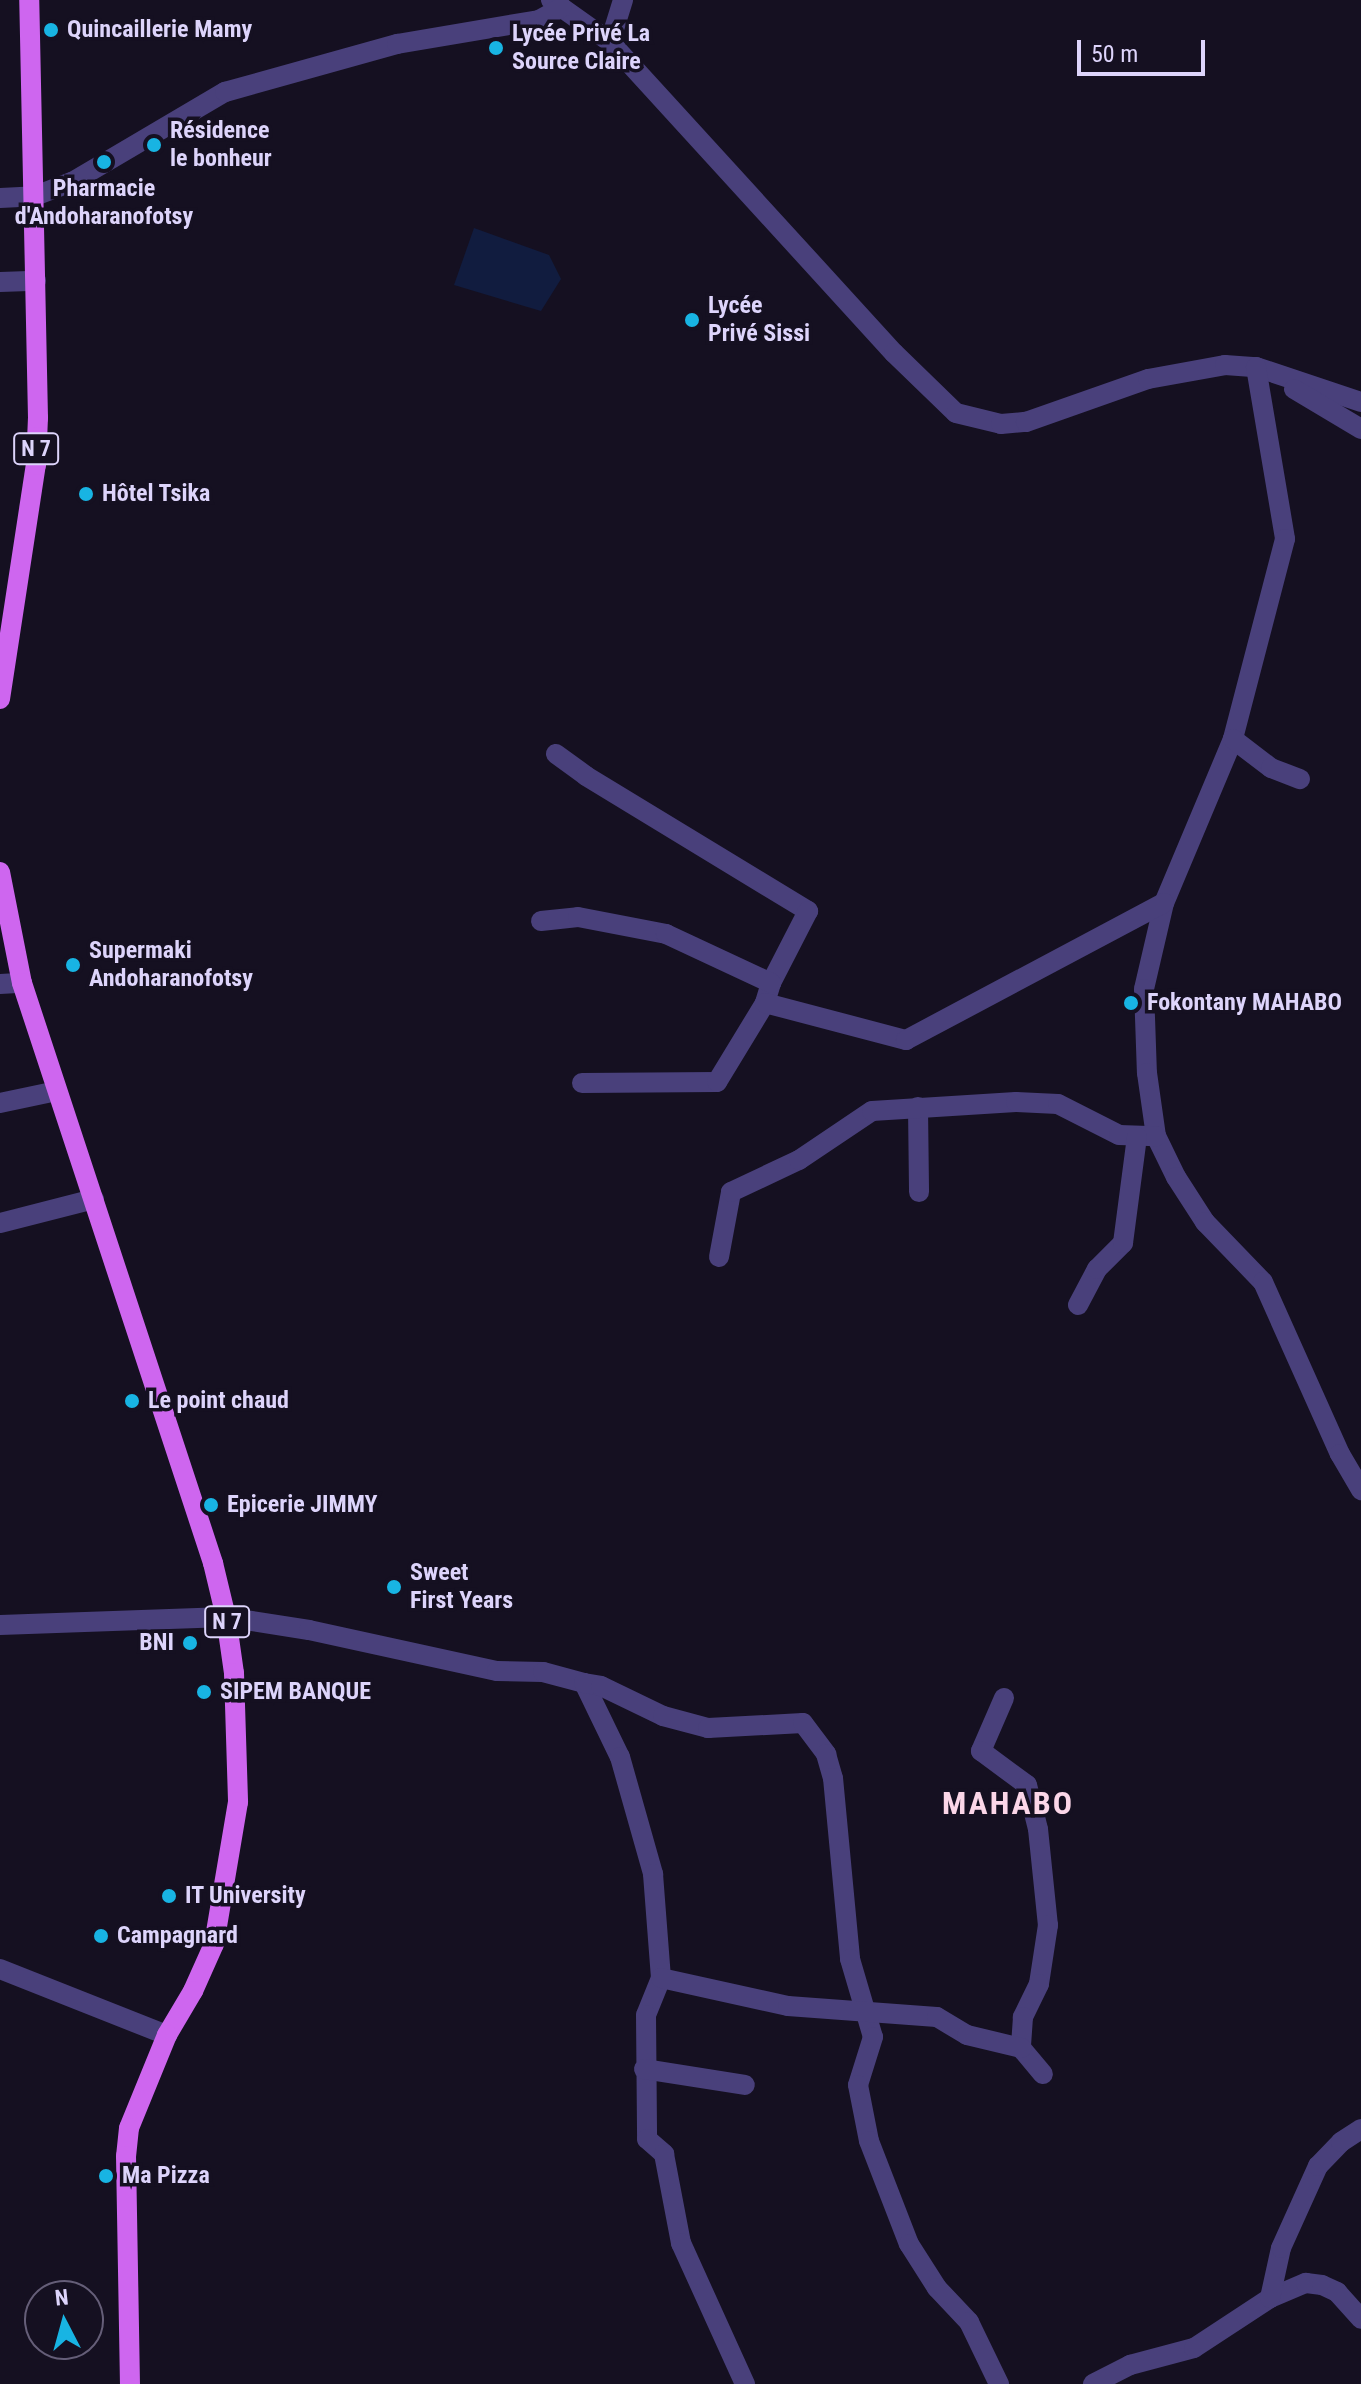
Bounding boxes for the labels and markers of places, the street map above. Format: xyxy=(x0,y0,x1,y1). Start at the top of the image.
place label: Quincaillerie Mamy xyxy=(67,16,252,44)
place label: Lycée Privé La Source Claire xyxy=(512,20,650,76)
marker: Quincaillerie Mamy xyxy=(42,21,60,39)
marker: Lycée Privé La Source Claire xyxy=(487,39,505,57)
place label: Résidence le bonheur xyxy=(170,117,272,173)
marker: Résidence le bonheur xyxy=(145,136,163,154)
marker: Pharmacie d'Andoharanofotsy xyxy=(95,153,113,171)
place label: Pharmacie d'Andoharanofotsy xyxy=(15,175,193,231)
place label: Lycée Privé Sissi xyxy=(708,292,810,348)
marker: Lycée Privé Sissi xyxy=(683,311,701,329)
place label: Hôtel Tsika xyxy=(102,480,211,508)
marker: Hôtel Tsika xyxy=(77,485,95,503)
place label: Supermaki Andoharanofotsy xyxy=(89,937,253,993)
marker: Supermaki Andoharanofotsy xyxy=(64,956,82,974)
place label: Fokontany MAHABO xyxy=(1147,989,1342,1017)
marker: Fokontany MAHABO xyxy=(1122,994,1140,1012)
place label: Le point chaud xyxy=(148,1387,289,1415)
marker: Le point chaud xyxy=(123,1392,141,1410)
place label: Epicerie JIMMY xyxy=(227,1491,378,1519)
marker: Epicerie JIMMY xyxy=(202,1496,220,1514)
place label: Sweet First Years xyxy=(410,1559,513,1615)
marker: Sweet First Years xyxy=(385,1578,403,1596)
place label: BNI xyxy=(139,1629,174,1657)
marker: BNI xyxy=(181,1634,199,1652)
place label: SIPEM BANQUE xyxy=(220,1678,371,1706)
marker: SIPEM BANQUE xyxy=(195,1683,213,1701)
place label: IT University xyxy=(185,1882,306,1910)
marker: IT University xyxy=(160,1887,178,1905)
place label: Campagnard xyxy=(117,1922,238,1950)
marker: Campagnard xyxy=(92,1927,110,1945)
place label: Ma Pizza xyxy=(122,2162,210,2190)
marker: Ma Pizza xyxy=(97,2167,115,2185)

